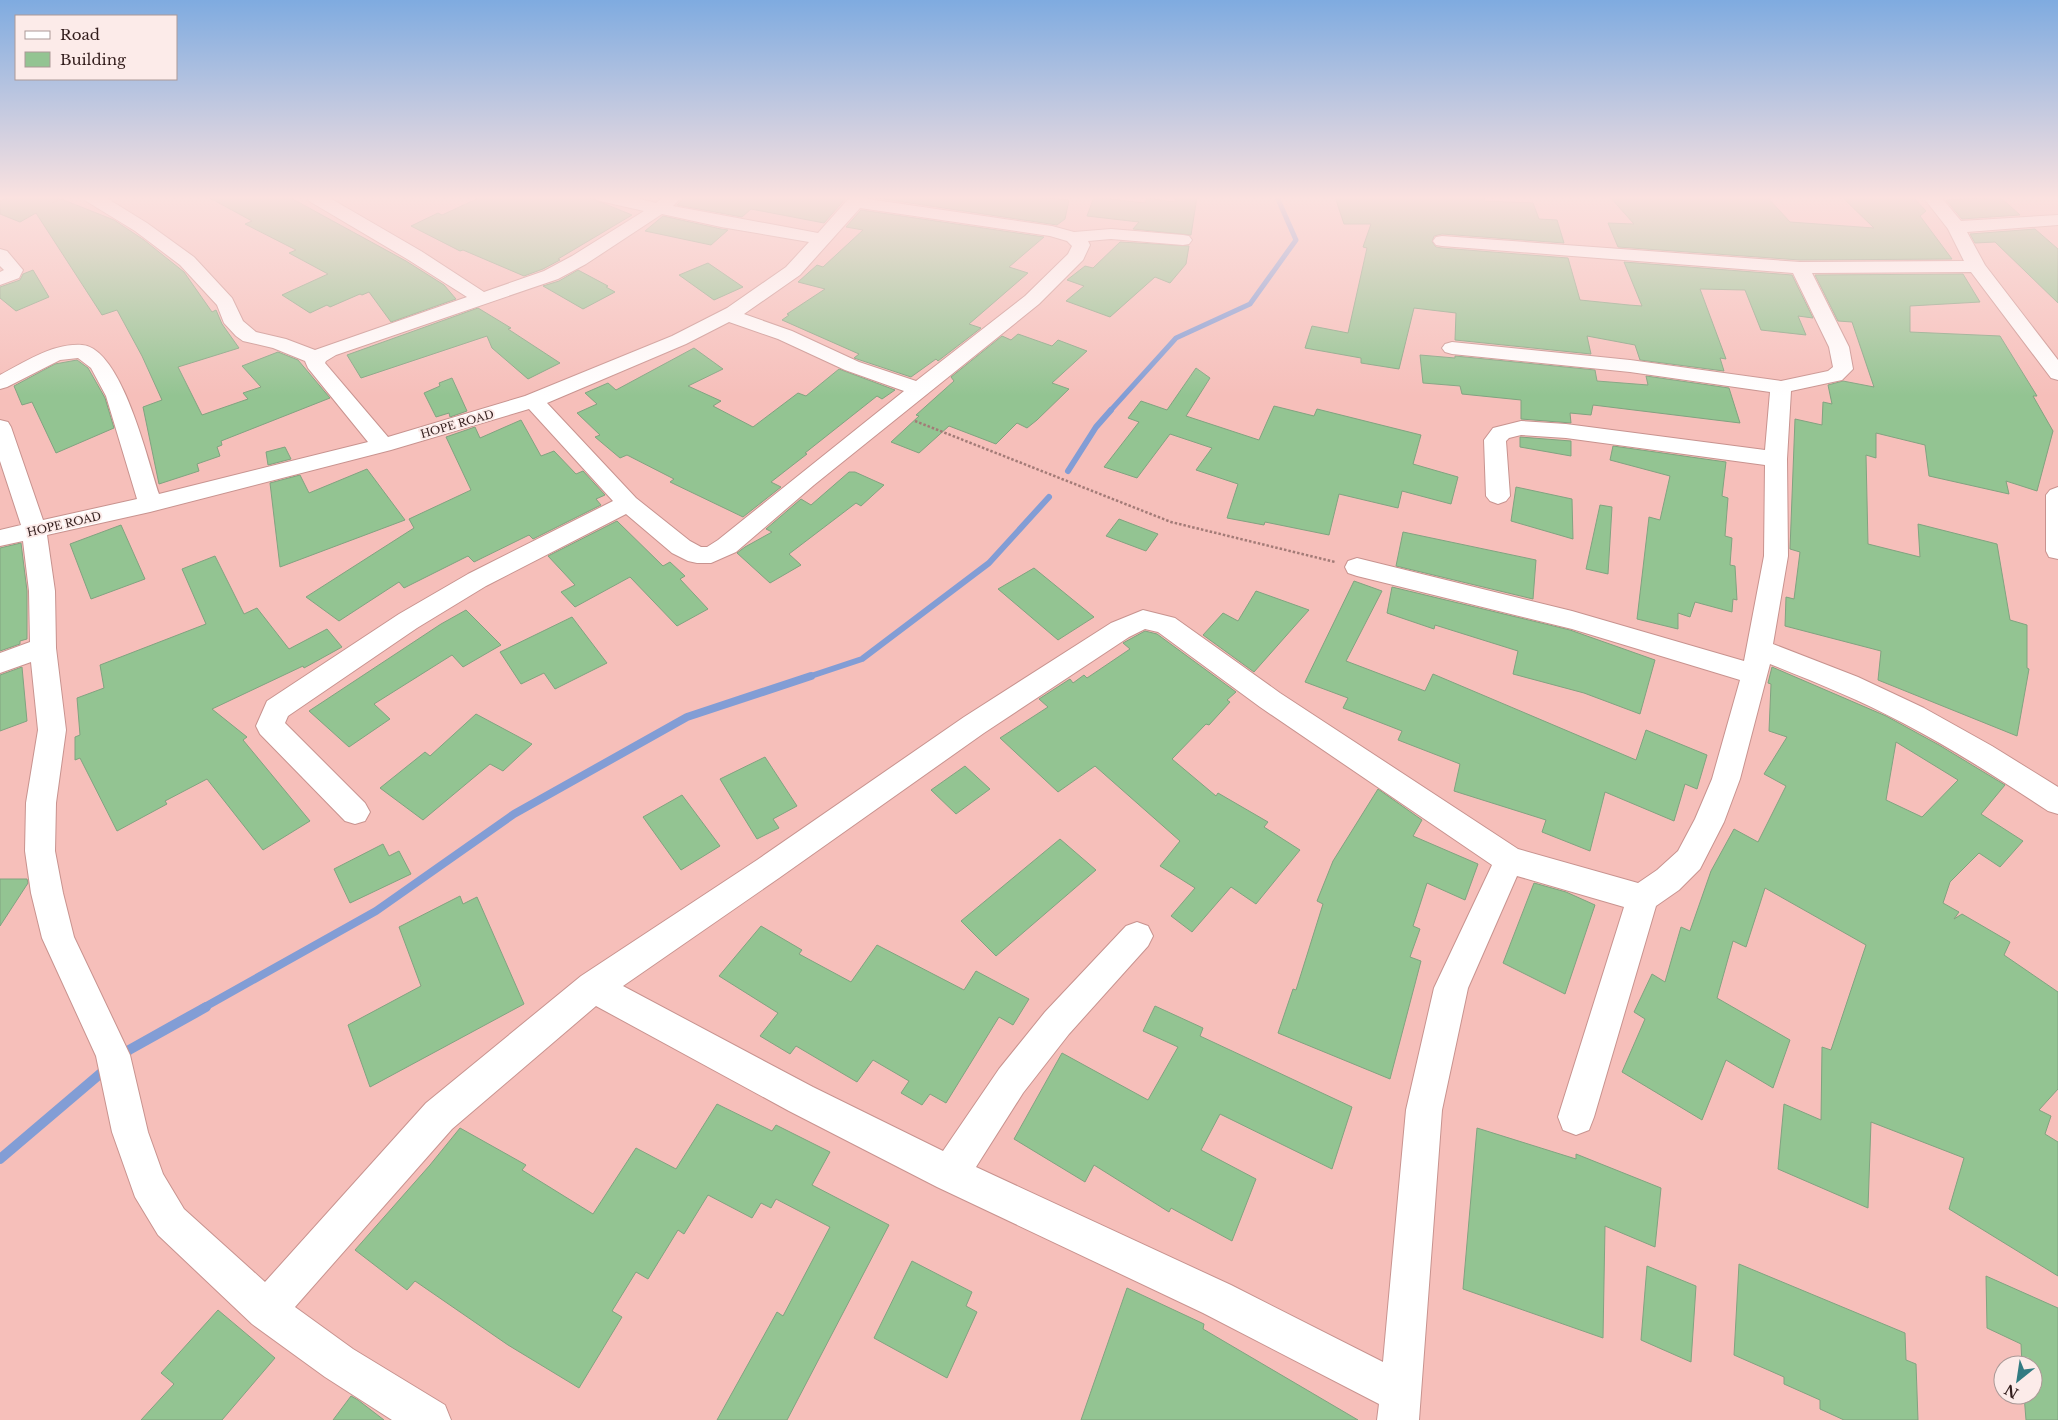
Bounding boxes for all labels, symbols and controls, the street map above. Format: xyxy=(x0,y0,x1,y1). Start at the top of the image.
legend xyxy=(15,15,178,80)
text: Road xyxy=(60,25,100,44)
text: Building xyxy=(60,50,127,69)
street label: HOPE ROAD xyxy=(419,407,496,441)
street label: HOPE ROAD xyxy=(26,509,103,539)
north arrow xyxy=(1993,1355,2043,1405)
text: N xyxy=(2001,1380,2022,1402)

